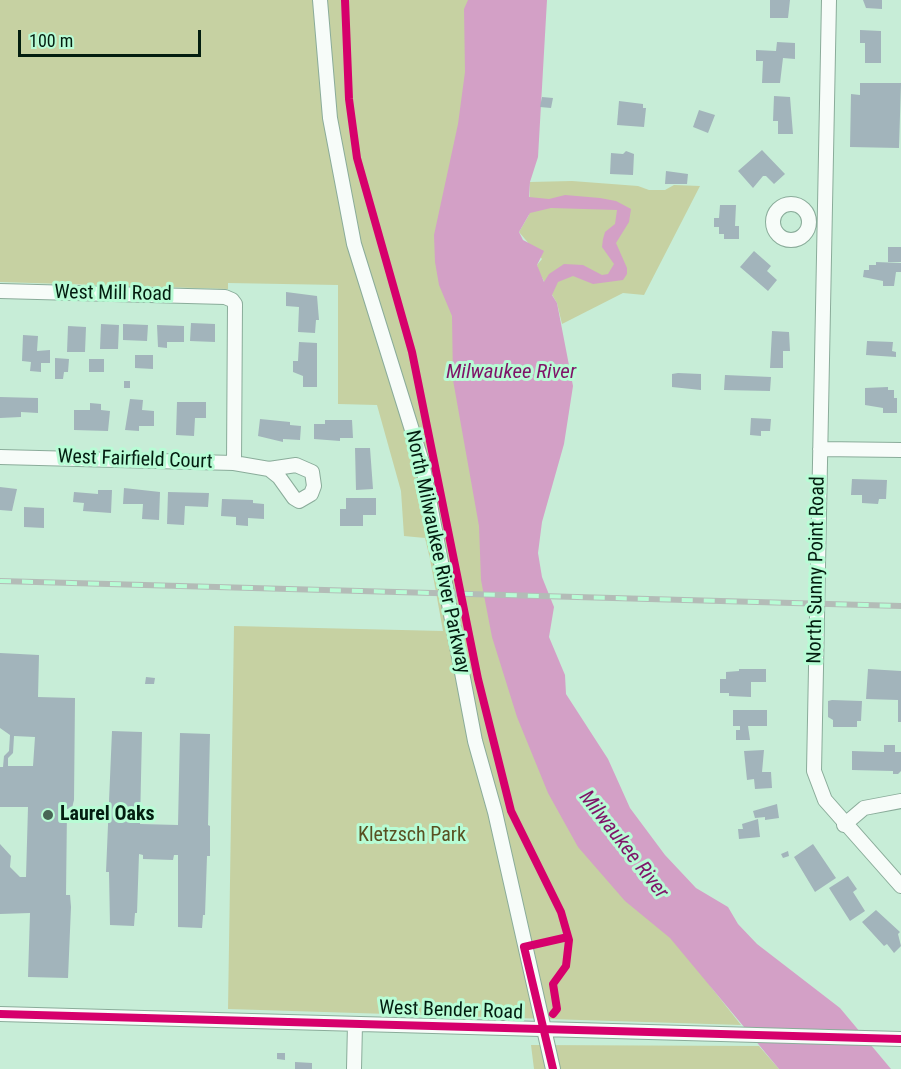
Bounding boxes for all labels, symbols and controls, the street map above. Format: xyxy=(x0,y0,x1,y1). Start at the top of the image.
scale bar xyxy=(21,18,204,56)
text: 100 m xyxy=(29,30,73,51)
street label: West Mill Road xyxy=(54,281,172,307)
water label: Milwaukee River xyxy=(446,360,576,386)
street label: North Milwaukee River Parkway xyxy=(399,428,475,676)
street label: West Fairfield Court xyxy=(57,445,213,475)
street label: North Sunny Point Road xyxy=(803,476,831,664)
water label: Milwaukee River xyxy=(573,786,673,904)
place label: Laurel Oaks xyxy=(60,803,155,827)
marker: Laurel Oaks xyxy=(41,808,55,822)
park label: Kletzsch Park xyxy=(358,824,466,848)
street label: West Bender Road xyxy=(379,996,523,1026)

